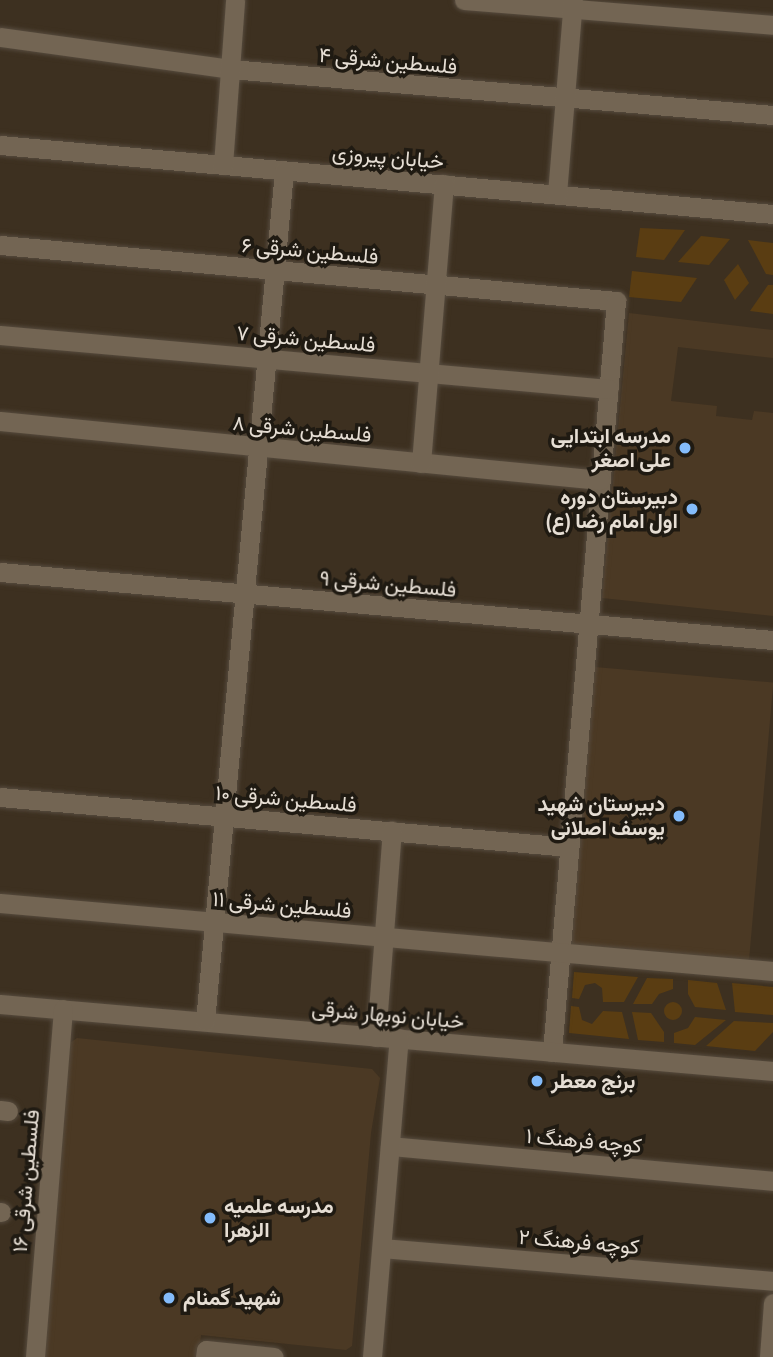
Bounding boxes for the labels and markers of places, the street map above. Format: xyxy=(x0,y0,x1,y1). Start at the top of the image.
place label: مدرسه ابتدایی علی اصغر xyxy=(550,423,671,473)
marker: مدرسه ابتدایی علی اصغر xyxy=(677,440,693,456)
place label: دبیرستان دوره اول امام رضا (ع) xyxy=(546,484,678,534)
marker: دبیرستان دوره اول امام رضا (ع) xyxy=(684,501,700,517)
place label: دبیرستان شهید یوسف اصلانی xyxy=(537,791,665,841)
marker: دبیرستان شهید یوسف اصلانی xyxy=(671,808,687,824)
place label: برنج معطر xyxy=(551,1068,635,1094)
marker: برنج معطر xyxy=(529,1073,545,1089)
place label: مدرسه علمیه الزهرا xyxy=(224,1193,334,1243)
marker: مدرسه علمیه الزهرا xyxy=(202,1210,218,1226)
place label: شهید گمنام xyxy=(183,1285,281,1311)
marker: شهید گمنام xyxy=(161,1290,177,1306)

